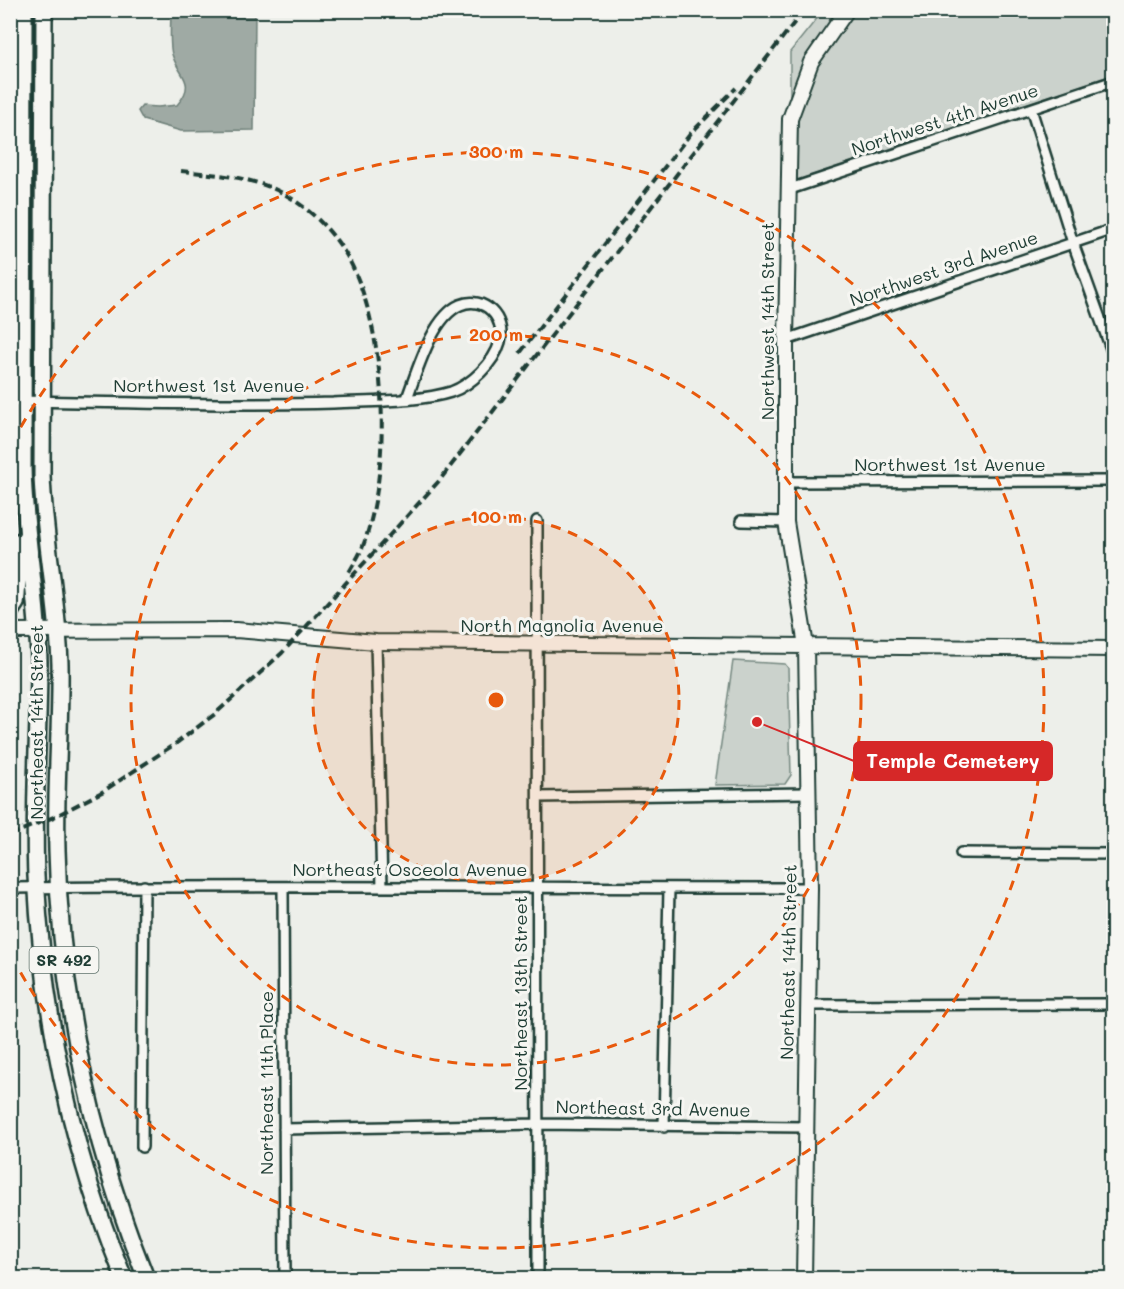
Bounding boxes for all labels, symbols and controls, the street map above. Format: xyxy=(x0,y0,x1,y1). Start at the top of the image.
street label: Northwest 4th Avenue xyxy=(848,77,1041,161)
text: 300 m xyxy=(469,139,523,163)
street label: Northwest 14th Street xyxy=(755,222,779,420)
street label: Northwest 3rd Avenue xyxy=(846,225,1041,312)
text: 200 m xyxy=(469,322,523,346)
street label: Northwest 1st Avenue xyxy=(113,373,305,397)
street label: Northwest 1st Avenue xyxy=(854,452,1046,476)
text: 100 m xyxy=(470,504,522,528)
street label: North Magnolia Avenue xyxy=(461,613,663,637)
street label: Northeast 14th Street xyxy=(24,624,48,820)
centre of rings xyxy=(486,690,506,710)
callout: Temple Cemetery xyxy=(854,742,1052,780)
text: Temple Cemetery xyxy=(866,747,1040,773)
street label: Northeast Osceola Avenue xyxy=(292,857,528,881)
street label: Northeast 14th Street xyxy=(774,864,802,1060)
street label: Northeast 13th Street xyxy=(508,895,532,1091)
road number: SR 492 xyxy=(29,947,98,973)
street label: Northeast 11th Place xyxy=(254,991,278,1175)
street label: Northeast 3rd Avenue xyxy=(555,1094,751,1122)

